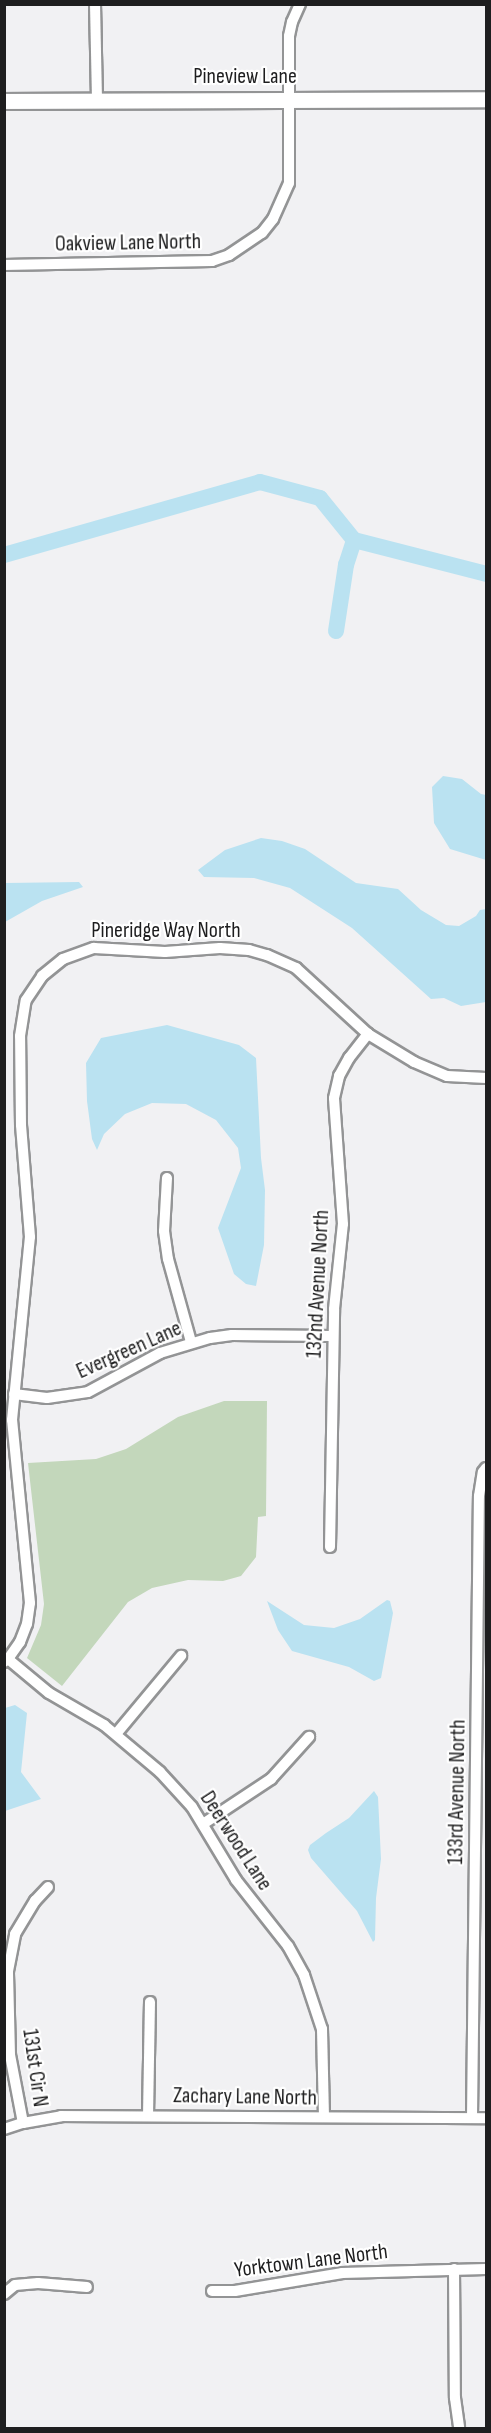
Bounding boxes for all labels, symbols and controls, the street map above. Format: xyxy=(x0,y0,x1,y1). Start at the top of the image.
street label: Pineview Lane xyxy=(193,64,297,90)
street label: Oakview Lane North xyxy=(55,229,201,257)
street label: Pineridge Way North xyxy=(91,918,241,944)
street label: 132nd Avenue North xyxy=(301,1209,335,1359)
street label: Evergreen Lane xyxy=(72,1315,186,1385)
street label: 133rd Avenue North xyxy=(443,1719,471,1865)
street label: Deerwood Lane xyxy=(194,1786,278,1896)
street label: 131st Cir N xyxy=(16,2027,54,2109)
street label: Zachary Lane North xyxy=(173,2083,317,2111)
street label: Yorktown Lane North xyxy=(233,2239,389,2283)

